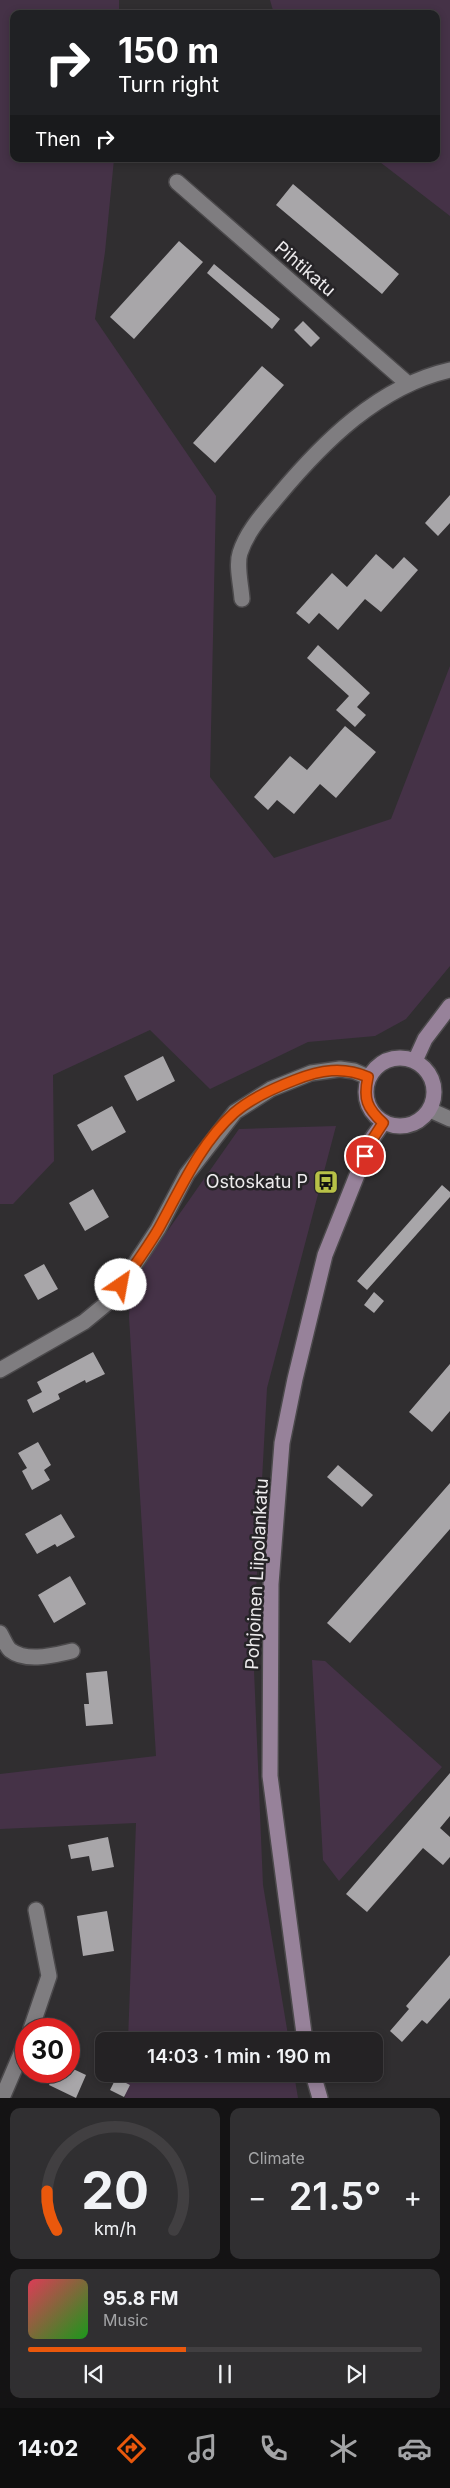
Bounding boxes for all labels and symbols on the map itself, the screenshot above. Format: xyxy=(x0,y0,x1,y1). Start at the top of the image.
street label: Pihtikatu xyxy=(271,237,340,301)
pin xyxy=(344,1135,386,1177)
bus stop icon: Ostoskatu P xyxy=(313,1169,339,1195)
place label: Ostoskatu P xyxy=(206,1171,308,1192)
position arrow xyxy=(94,1258,146,1310)
street label: Pohjoinen Liipolankatu xyxy=(241,1478,272,1670)
speed limit sign: 30 xyxy=(15,2018,80,2083)

